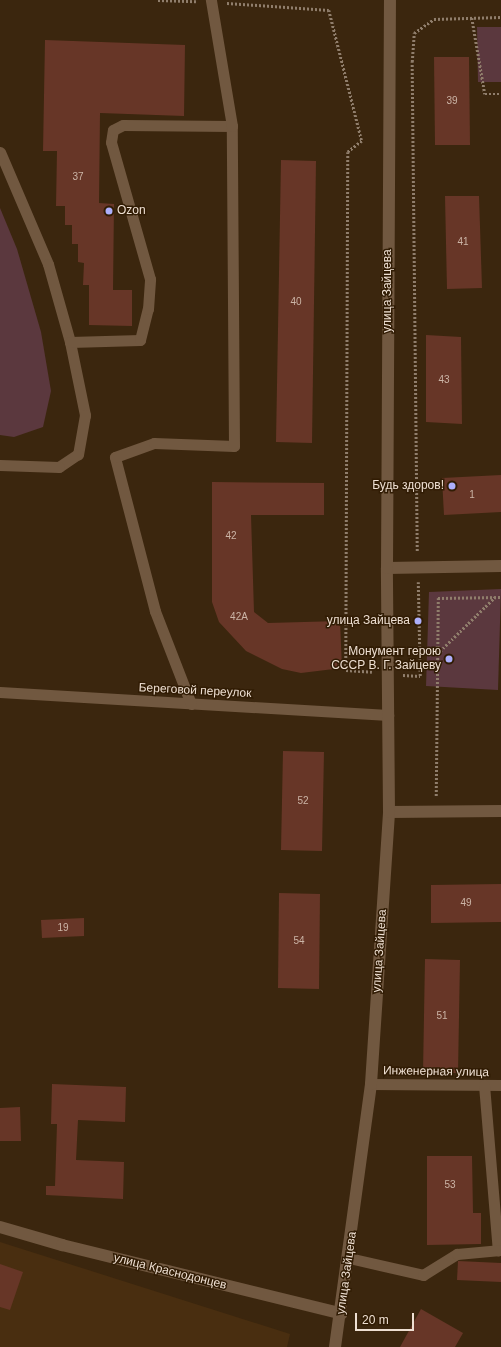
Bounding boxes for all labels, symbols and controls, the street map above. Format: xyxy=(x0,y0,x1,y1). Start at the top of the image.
house number: 39 xyxy=(446,95,458,107)
house number: 37 xyxy=(72,171,84,183)
place label: Ozon xyxy=(117,204,146,218)
marker: Ozon xyxy=(104,206,114,216)
house number: 41 xyxy=(457,236,469,248)
street label: улица Зайцева xyxy=(381,249,395,333)
house number: 40 xyxy=(290,296,302,308)
house number: 43 xyxy=(438,374,450,386)
place label: Будь здоров! xyxy=(372,479,444,493)
marker: Будь здоров! xyxy=(447,481,457,491)
house number: 1 xyxy=(469,489,475,501)
house number: 42 xyxy=(225,530,237,542)
house number: 42А xyxy=(230,611,248,623)
place label: улица Зайцева xyxy=(327,614,410,628)
marker: улица Зайцева xyxy=(413,616,423,626)
place label: Монумент герою СССР В. Г. Зайцеву xyxy=(331,645,441,673)
marker: Монумент герою СССР В. Г. Зайцеву xyxy=(444,654,454,664)
street label: Береговой переулок xyxy=(138,681,252,701)
house number: 52 xyxy=(297,795,309,807)
house number: 49 xyxy=(460,897,472,909)
street label: улица Зайцева xyxy=(370,909,390,993)
house number: 19 xyxy=(57,922,69,934)
house number: 54 xyxy=(293,935,305,947)
house number: 51 xyxy=(436,1010,448,1022)
street label: Инженерная улица xyxy=(383,1064,489,1080)
house number: 53 xyxy=(444,1179,456,1191)
street label: улица Зайцева xyxy=(334,1231,360,1315)
street label: улица Краснодонцев xyxy=(112,1251,228,1293)
scale bar xyxy=(357,1305,416,1331)
text: 20 m xyxy=(362,1313,389,1327)

